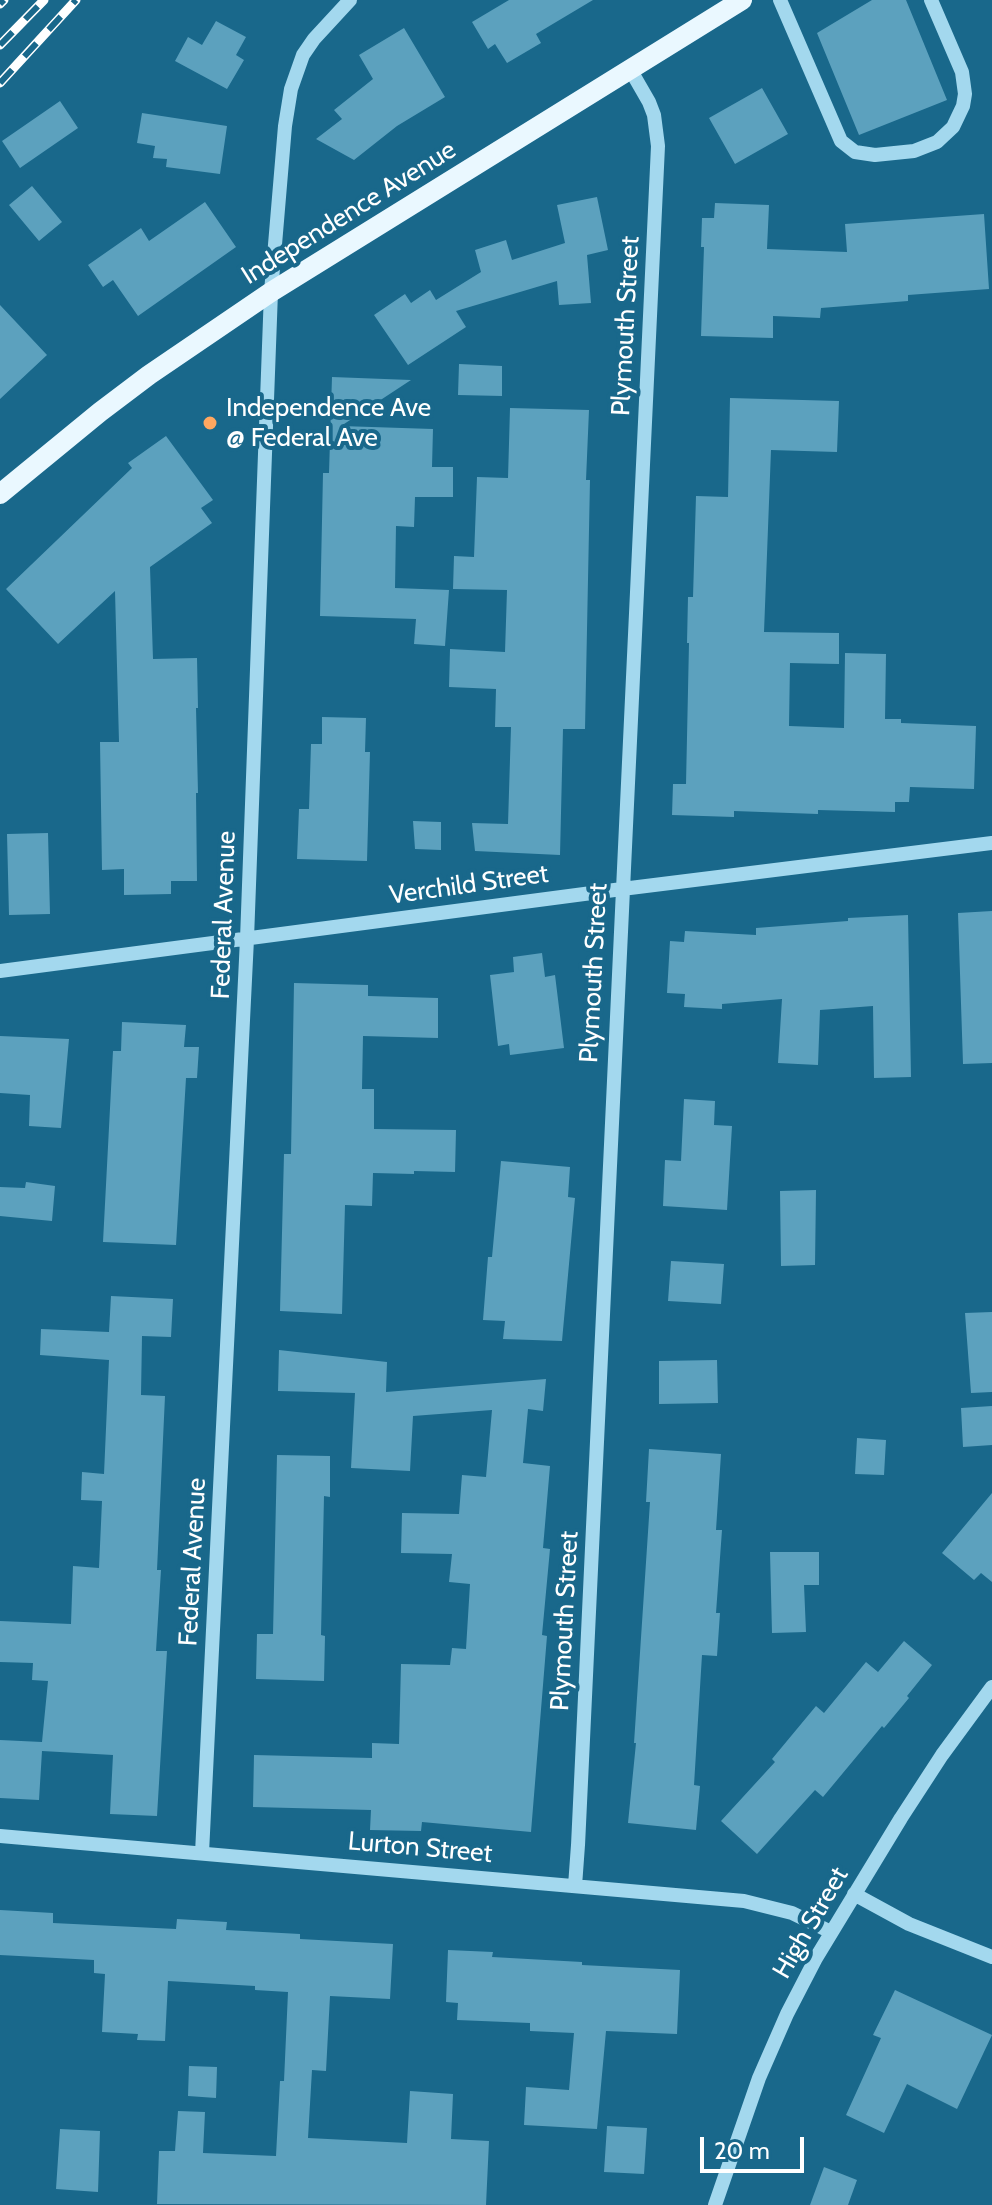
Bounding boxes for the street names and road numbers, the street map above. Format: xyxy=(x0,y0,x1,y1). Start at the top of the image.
street label: Independence Avenue xyxy=(236,134,462,292)
street label: Plymouth Street xyxy=(606,235,646,417)
street label: Federal Avenue xyxy=(205,830,243,1000)
street label: Verchild Street xyxy=(388,858,550,912)
street label: Plymouth Street xyxy=(574,882,614,1064)
street label: Federal Avenue xyxy=(173,1477,213,1647)
street label: Plymouth Street xyxy=(545,1530,585,1712)
street label: Lurton Street xyxy=(346,1826,494,1870)
street label: High Street xyxy=(767,1862,855,1984)

